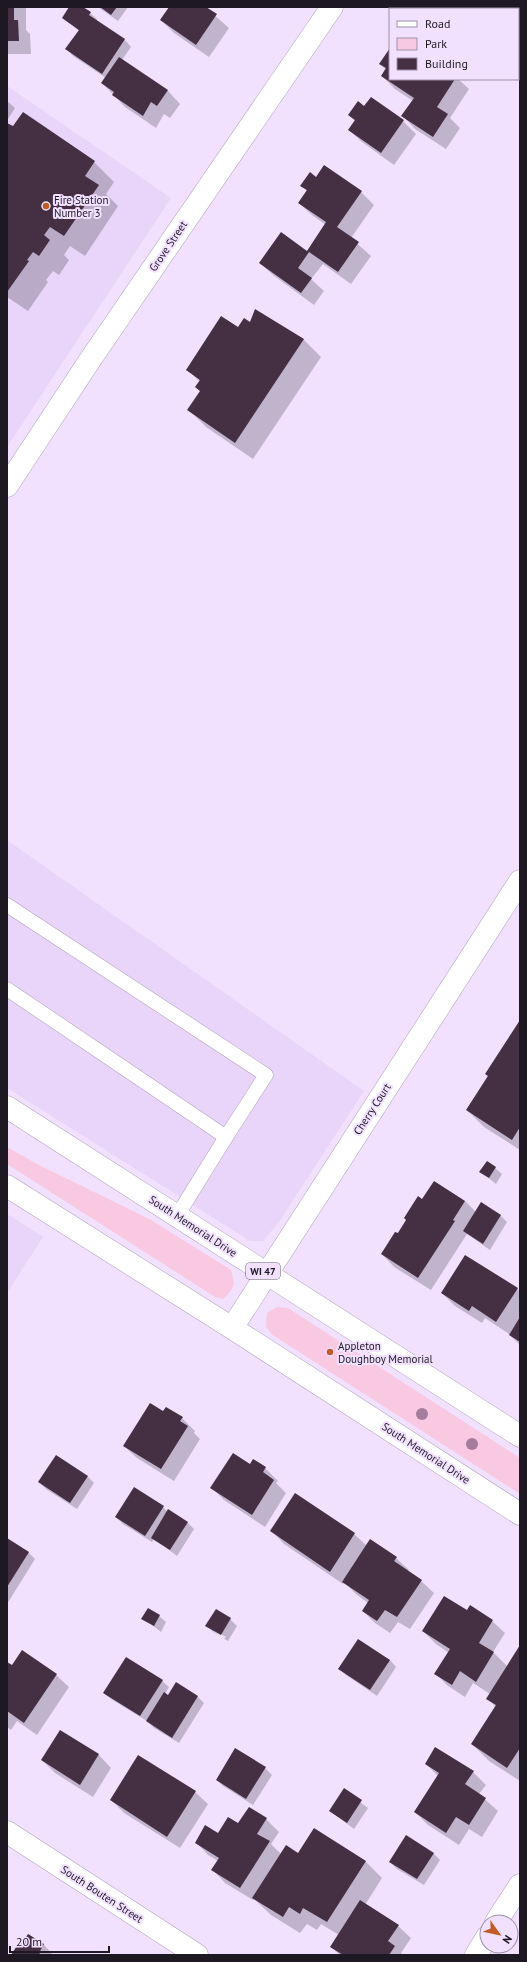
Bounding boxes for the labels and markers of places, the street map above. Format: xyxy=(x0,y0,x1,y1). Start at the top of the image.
place label: Fire Station Number 3 xyxy=(54,193,109,220)
marker: Fire Station Number 3 xyxy=(41,201,51,211)
place label: Appleton Doughboy Memorial xyxy=(338,1339,434,1366)
marker: Appleton Doughboy Memorial xyxy=(325,1347,335,1357)

